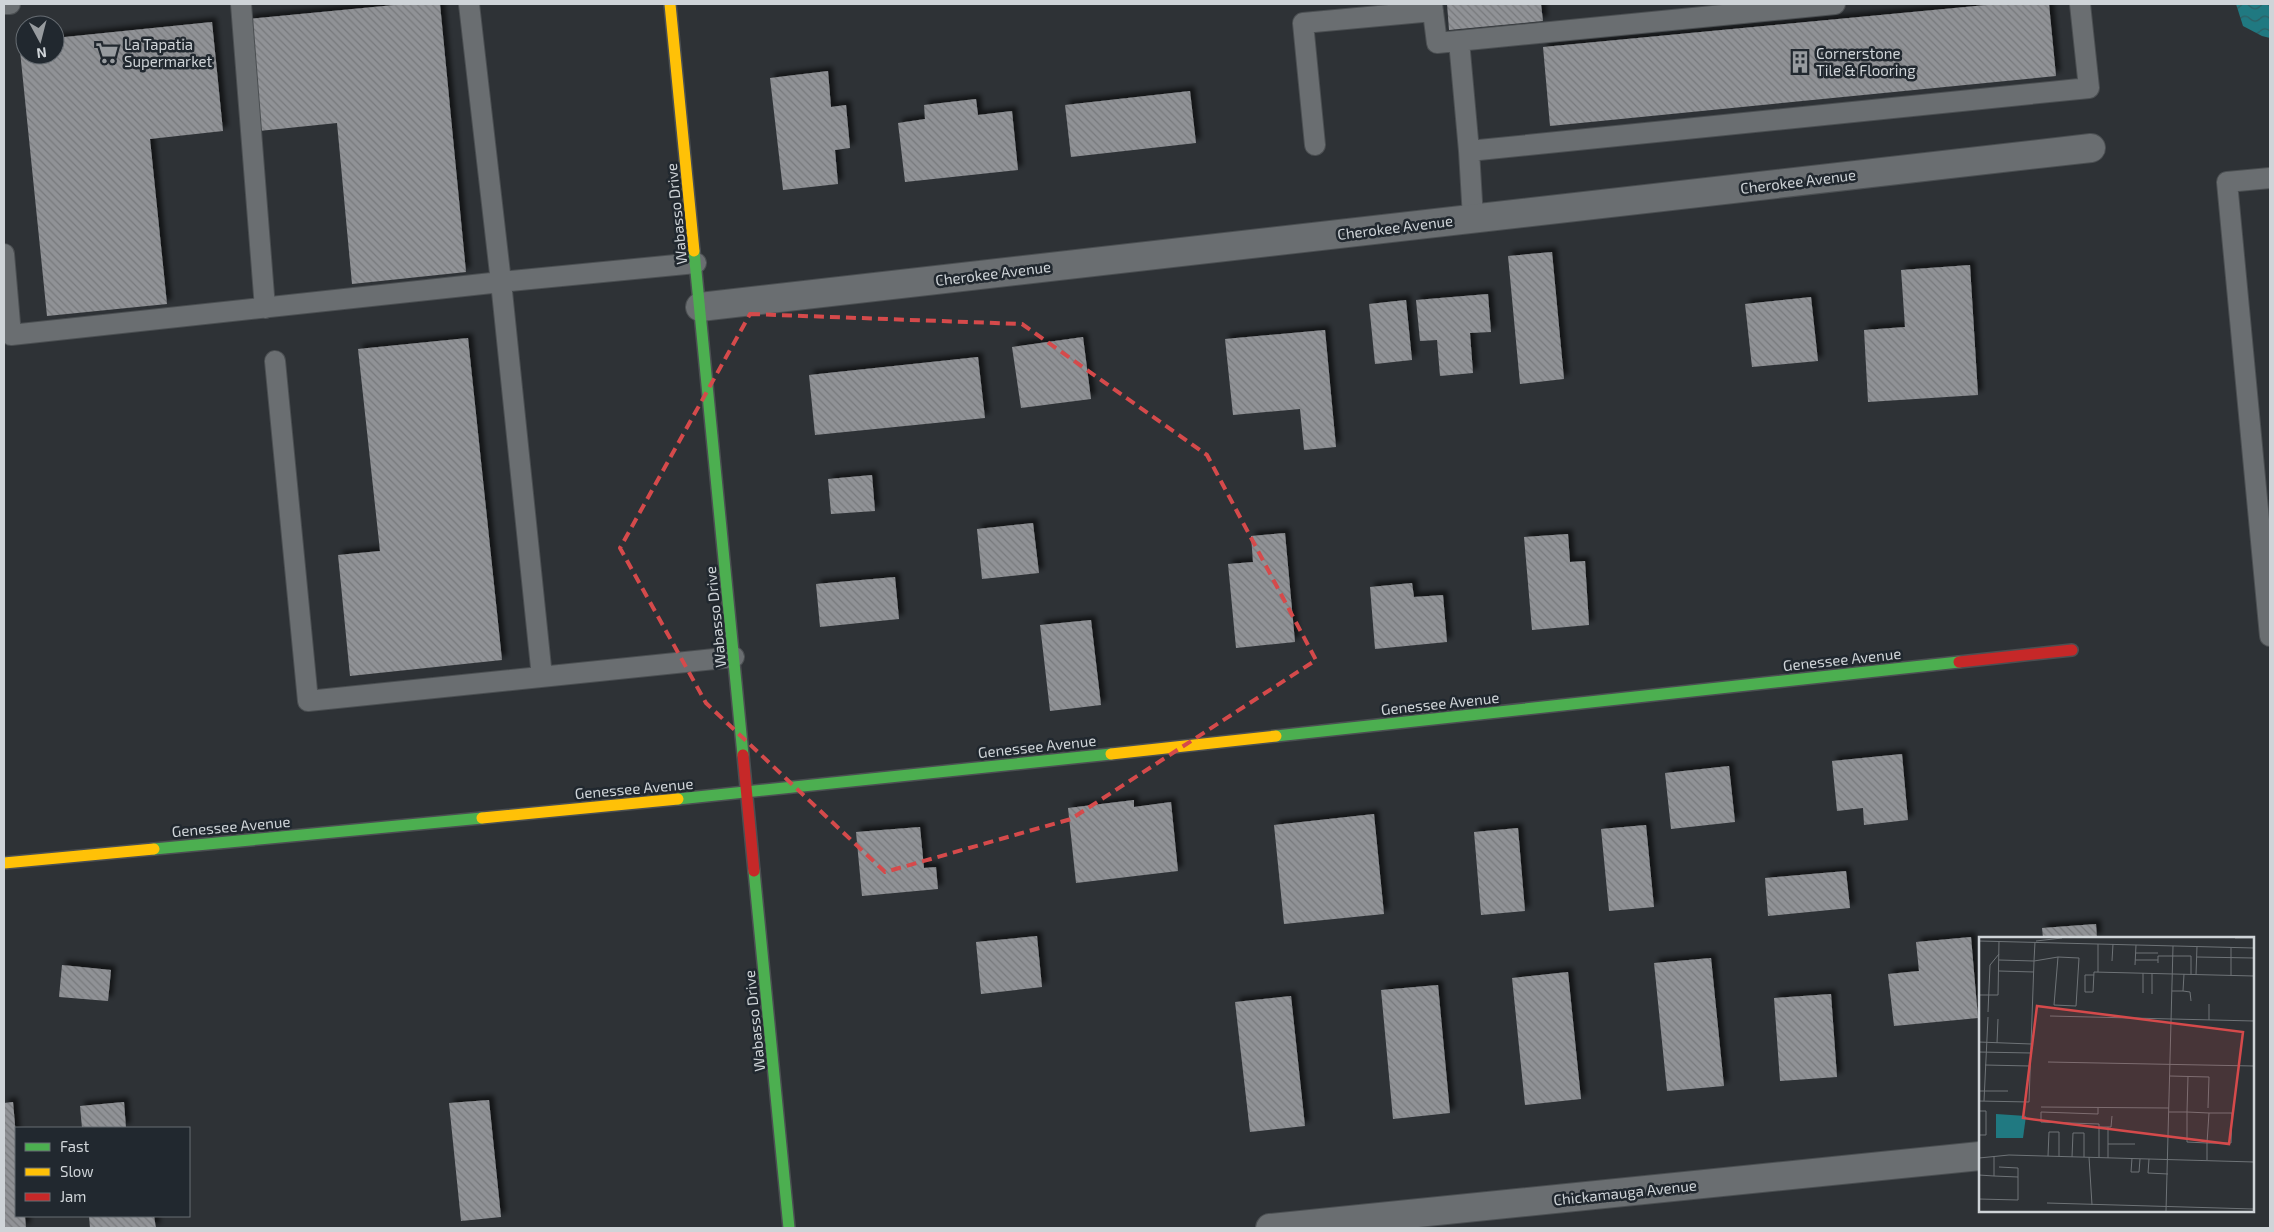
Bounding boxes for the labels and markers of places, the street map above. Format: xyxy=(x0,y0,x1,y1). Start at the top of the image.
place label: La Tapatia Supermarket xyxy=(124,35,213,70)
supermarket icon: La Tapatia Supermarket xyxy=(94,40,120,66)
place label: Cornerstone Tile & Flooring xyxy=(1816,44,1916,79)
building icon: Cornerstone Tile & Flooring xyxy=(1787,49,1813,75)

